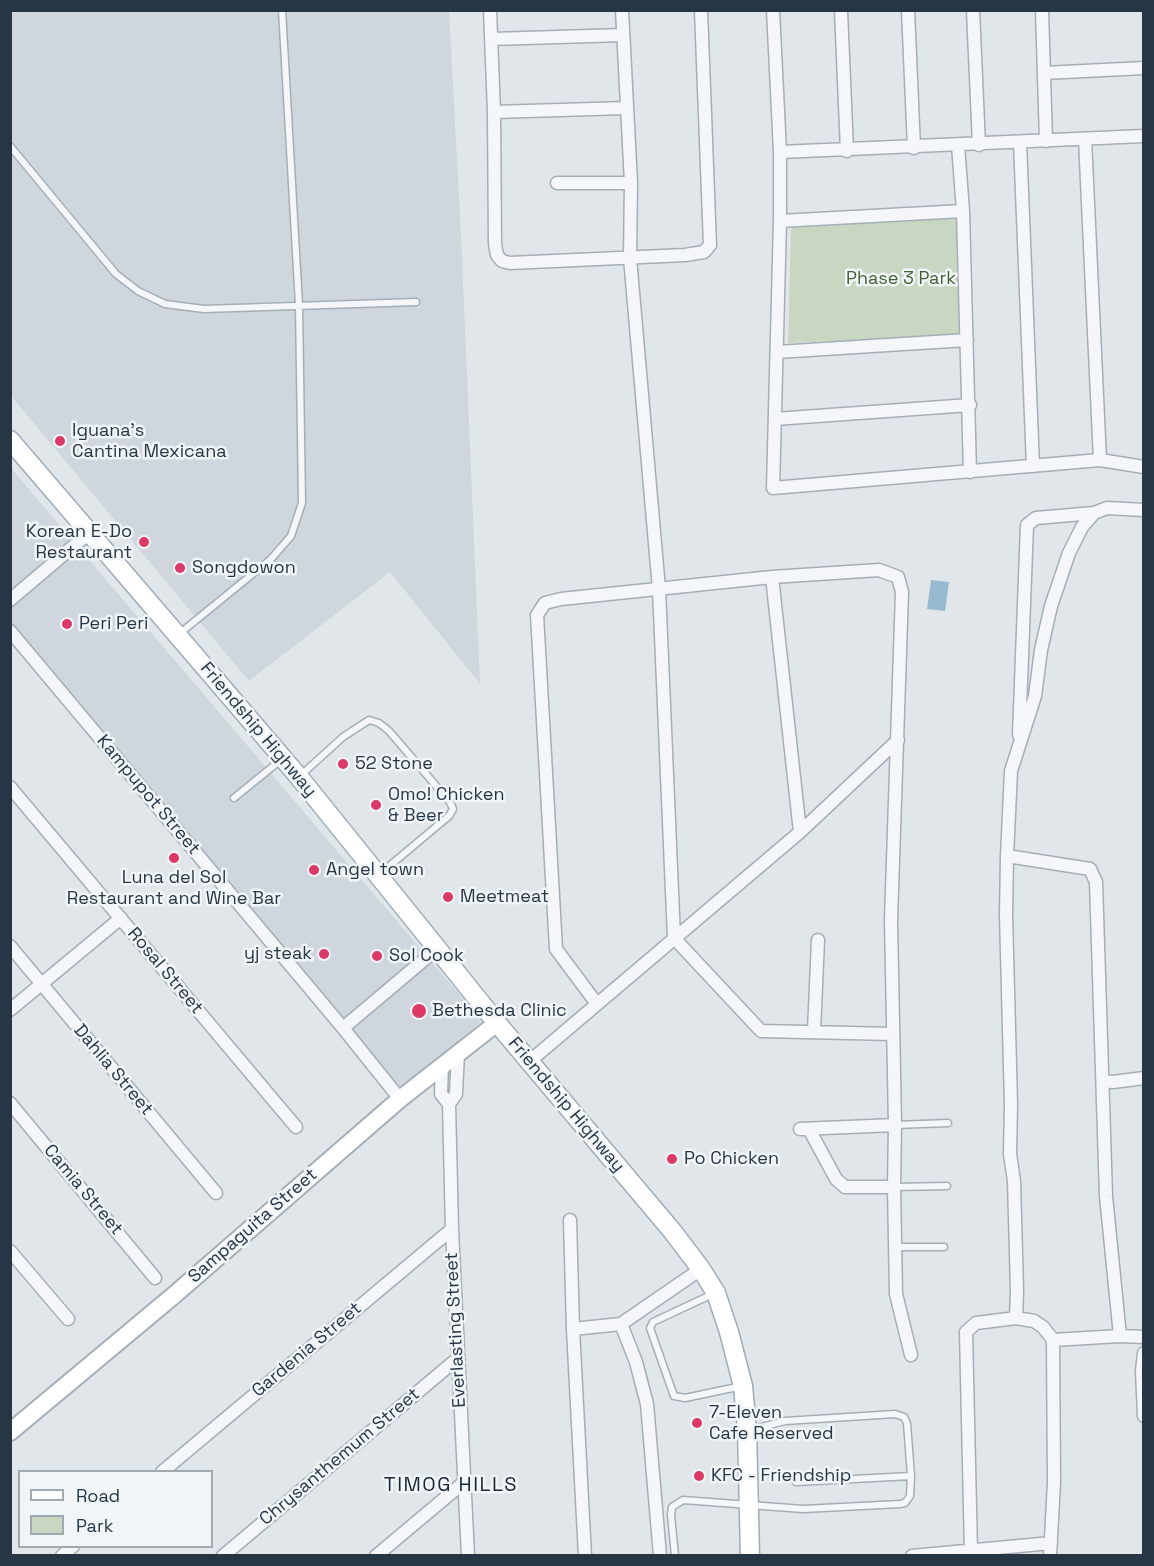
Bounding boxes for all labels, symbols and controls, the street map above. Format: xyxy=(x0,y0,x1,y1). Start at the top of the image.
park label: Phase 3 Park xyxy=(846,268,956,290)
place label: Iguana's Cantina Mexicana xyxy=(72,420,227,462)
marker: Iguana's Cantina Mexicana xyxy=(53,434,67,448)
place label: Korean E-Do Restaurant xyxy=(26,521,132,564)
marker: Korean E-Do Restaurant xyxy=(137,535,151,549)
place label: Songdowon xyxy=(192,557,296,579)
marker: Songdowon xyxy=(173,561,187,575)
place label: Peri Peri xyxy=(79,613,148,635)
marker: Peri Peri xyxy=(60,617,74,631)
street label: Friendship Highway xyxy=(195,658,321,802)
street label: Kampupot Street xyxy=(92,731,204,859)
place label: 52 Stone xyxy=(355,753,433,775)
marker: 52 Stone xyxy=(336,757,350,771)
place label: Omo! Chicken & Beer xyxy=(388,784,504,826)
marker: Omo! Chicken & Beer xyxy=(369,798,383,812)
marker: Luna del Sol Restaurant and Wine Bar xyxy=(167,851,181,865)
place label: Angel town xyxy=(326,859,424,881)
marker: Angel town xyxy=(307,863,321,877)
place label: Luna del Sol Restaurant and Wine Bar xyxy=(67,867,281,910)
place label: Meetmeat xyxy=(460,886,549,908)
marker: Meetmeat xyxy=(441,890,455,904)
street label: Rosal Street xyxy=(123,923,207,1019)
place label: yj steak xyxy=(244,943,312,965)
place label: Sol Cook xyxy=(389,945,464,967)
marker: yj steak xyxy=(317,947,331,961)
marker: Sol Cook xyxy=(370,949,384,963)
place label: Bethesda Clinic xyxy=(432,1000,567,1022)
marker: Bethesda Clinic xyxy=(410,1002,428,1020)
street label: Dahlia Street xyxy=(69,1020,157,1120)
street label: Friendship Highway xyxy=(503,1033,629,1177)
street label: Camia Street xyxy=(39,1140,127,1240)
place label: Po Chicken xyxy=(684,1148,779,1170)
marker: Po Chicken xyxy=(665,1152,679,1166)
street label: Sampaguita Street xyxy=(184,1164,322,1288)
street label: Everlasting Street xyxy=(441,1252,471,1408)
street label: Gardenia Street xyxy=(248,1298,366,1402)
street label: Chrysanthemum Street xyxy=(256,1384,424,1530)
place label: 7-Eleven Cafe Reserved xyxy=(709,1402,834,1444)
marker: 7-Eleven Cafe Reserved xyxy=(690,1416,704,1430)
place label: KFC - Friendship xyxy=(711,1465,851,1487)
marker: KFC - Friendship xyxy=(692,1469,706,1483)
legend xyxy=(18,1470,213,1548)
district label: TIMOG HILLS xyxy=(384,1474,518,1498)
text: Road xyxy=(76,1484,120,1507)
text: Park xyxy=(76,1514,113,1537)

